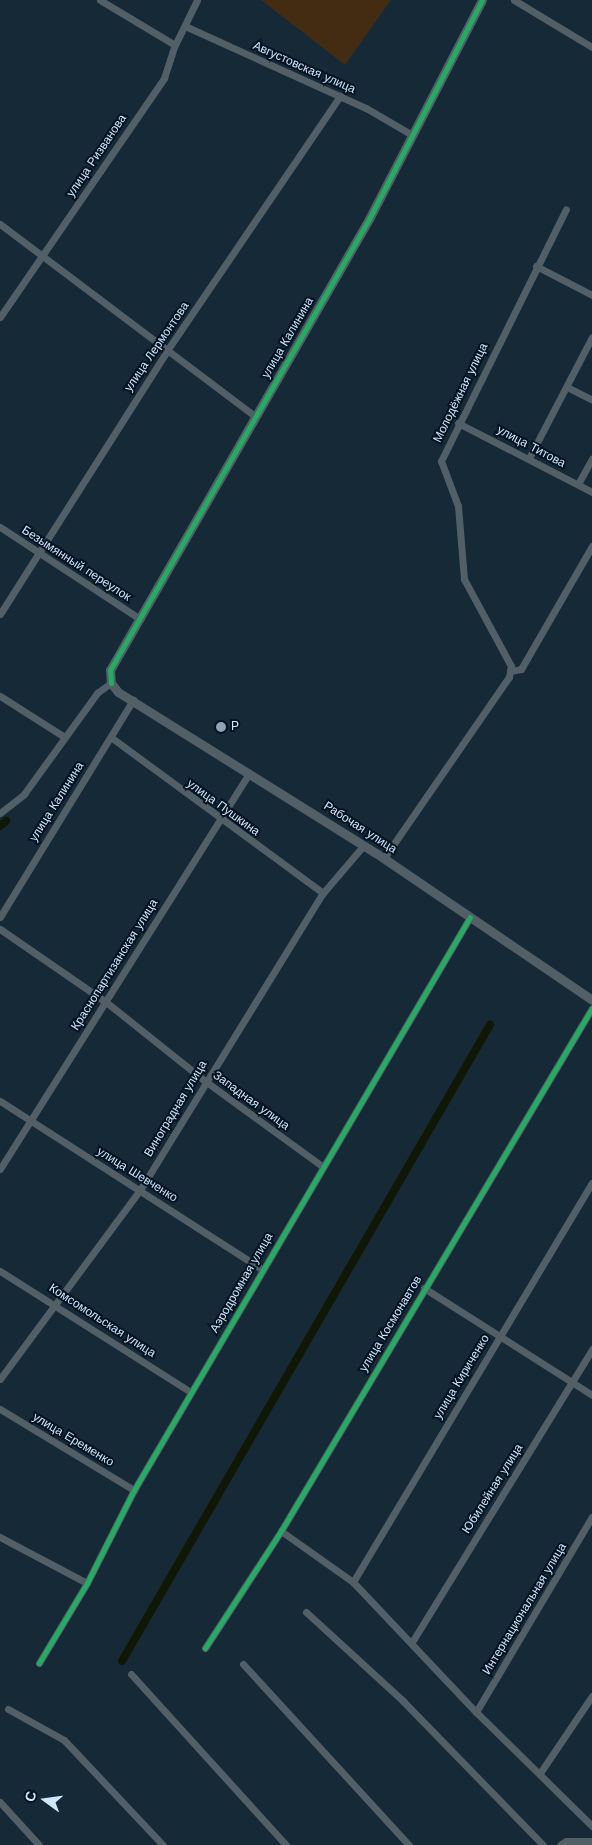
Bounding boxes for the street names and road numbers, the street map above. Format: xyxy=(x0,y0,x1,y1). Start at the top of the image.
street label: Августовская улица xyxy=(251,39,357,97)
street label: улица Ризванова xyxy=(64,112,130,200)
street label: улица Калинина xyxy=(259,295,317,381)
street label: улица Лермонтова xyxy=(122,300,192,394)
street label: Молодёжная улица xyxy=(431,341,491,445)
street label: улица Титова xyxy=(494,423,568,471)
street label: Безымянный переулок xyxy=(19,523,133,605)
street label: улица Калинина xyxy=(27,760,87,844)
street label: улица Пушкина xyxy=(184,777,262,839)
street label: Рабочая улица xyxy=(321,799,399,857)
street label: Краснопартизанская улица xyxy=(69,897,161,1033)
street label: Виноградная улица xyxy=(142,1058,210,1160)
street label: Западная улица xyxy=(210,1068,292,1134)
street label: улица Шевченко xyxy=(94,1144,180,1206)
street label: Аэродромная улица xyxy=(208,1230,276,1336)
street label: улица Космонавтов xyxy=(357,1273,425,1375)
street label: Комсомольская улица xyxy=(46,1281,158,1361)
street label: улица Кириченко xyxy=(431,1332,493,1422)
street label: улица Еременко xyxy=(30,1410,116,1470)
street label: Юбилейная улица xyxy=(460,1442,526,1536)
street label: Интернациональная улица xyxy=(480,1541,570,1677)

